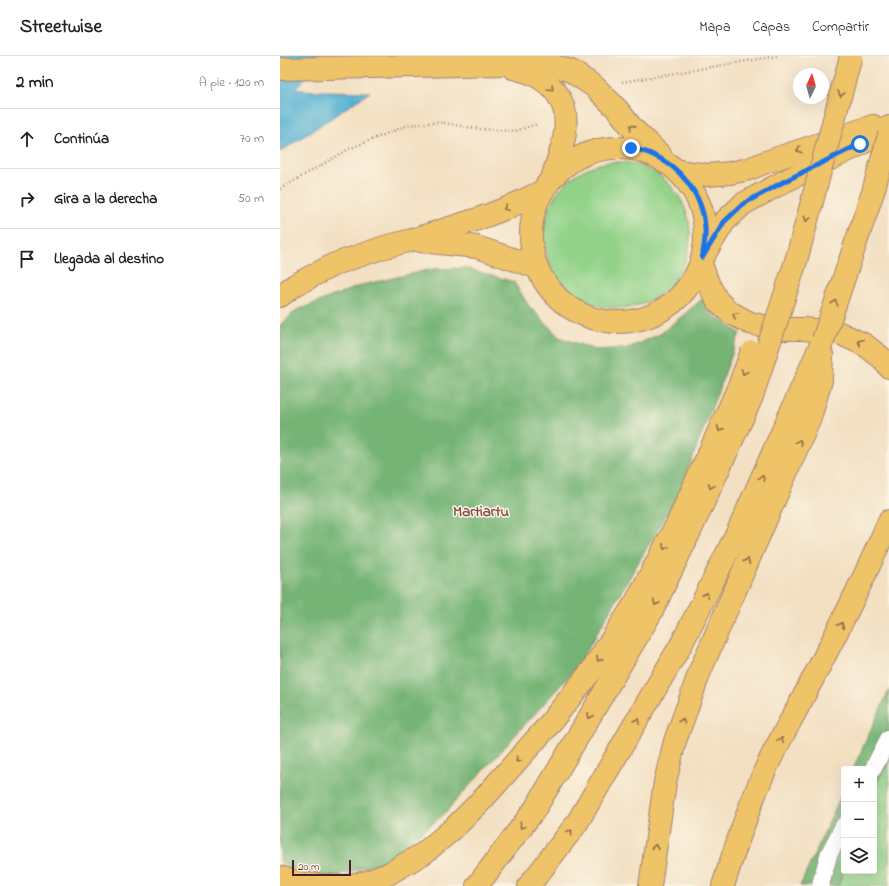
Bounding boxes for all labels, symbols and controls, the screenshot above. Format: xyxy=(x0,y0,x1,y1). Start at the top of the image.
text: Streetwise xyxy=(20,14,102,41)
text: Mapa xyxy=(699,17,731,38)
text: Capas xyxy=(753,17,790,38)
text: Compartir xyxy=(812,17,869,38)
north arrow xyxy=(793,68,829,104)
text: 2 min xyxy=(16,70,53,95)
text: A pie · 120 m xyxy=(199,73,264,92)
one-way arrow xyxy=(547,83,554,91)
one-way arrow xyxy=(837,90,846,97)
one-way arrow xyxy=(630,125,637,132)
icon: ahead xyxy=(16,128,38,150)
text: Continúa xyxy=(54,128,109,150)
text: 70 m xyxy=(240,129,264,148)
route start xyxy=(851,135,869,153)
route end xyxy=(622,139,640,157)
one-way arrow xyxy=(796,146,803,154)
icon: right xyxy=(16,188,38,210)
text: Gira a la derecha xyxy=(54,188,157,210)
text: 50 m xyxy=(238,189,264,208)
one-way arrow xyxy=(502,204,509,212)
one-way arrow xyxy=(804,216,812,222)
icon: arrive xyxy=(16,248,38,270)
text: Llegada al destino xyxy=(54,248,164,270)
one-way arrow xyxy=(830,299,839,306)
one-way arrow xyxy=(731,312,739,319)
one-way arrow xyxy=(856,339,864,347)
one-way arrow xyxy=(740,369,748,376)
one-way arrow xyxy=(717,424,725,432)
one-way arrow xyxy=(794,439,802,447)
one-way arrow xyxy=(757,474,765,482)
one-way arrow xyxy=(708,481,716,489)
district label: Martiartu xyxy=(453,501,509,523)
one-way arrow xyxy=(663,543,670,550)
one-way arrow xyxy=(742,558,750,566)
one-way arrow xyxy=(701,592,709,599)
one-way arrow xyxy=(653,599,661,607)
one-way arrow xyxy=(836,621,844,629)
one-way arrow xyxy=(597,654,604,661)
one-way arrow xyxy=(588,712,595,719)
one-way arrow xyxy=(678,717,686,724)
one-way arrow xyxy=(632,718,639,725)
one-way arrow xyxy=(776,736,783,744)
one-way arrow xyxy=(515,755,522,762)
map controls xyxy=(841,766,877,874)
button: + xyxy=(841,766,877,802)
button: − xyxy=(841,802,877,838)
one-way arrow xyxy=(519,822,527,829)
one-way arrow xyxy=(565,830,572,837)
button: layers xyxy=(841,838,877,874)
one-way arrow xyxy=(650,844,659,850)
scale bar xyxy=(292,858,351,877)
text: 20 m xyxy=(298,859,320,875)

